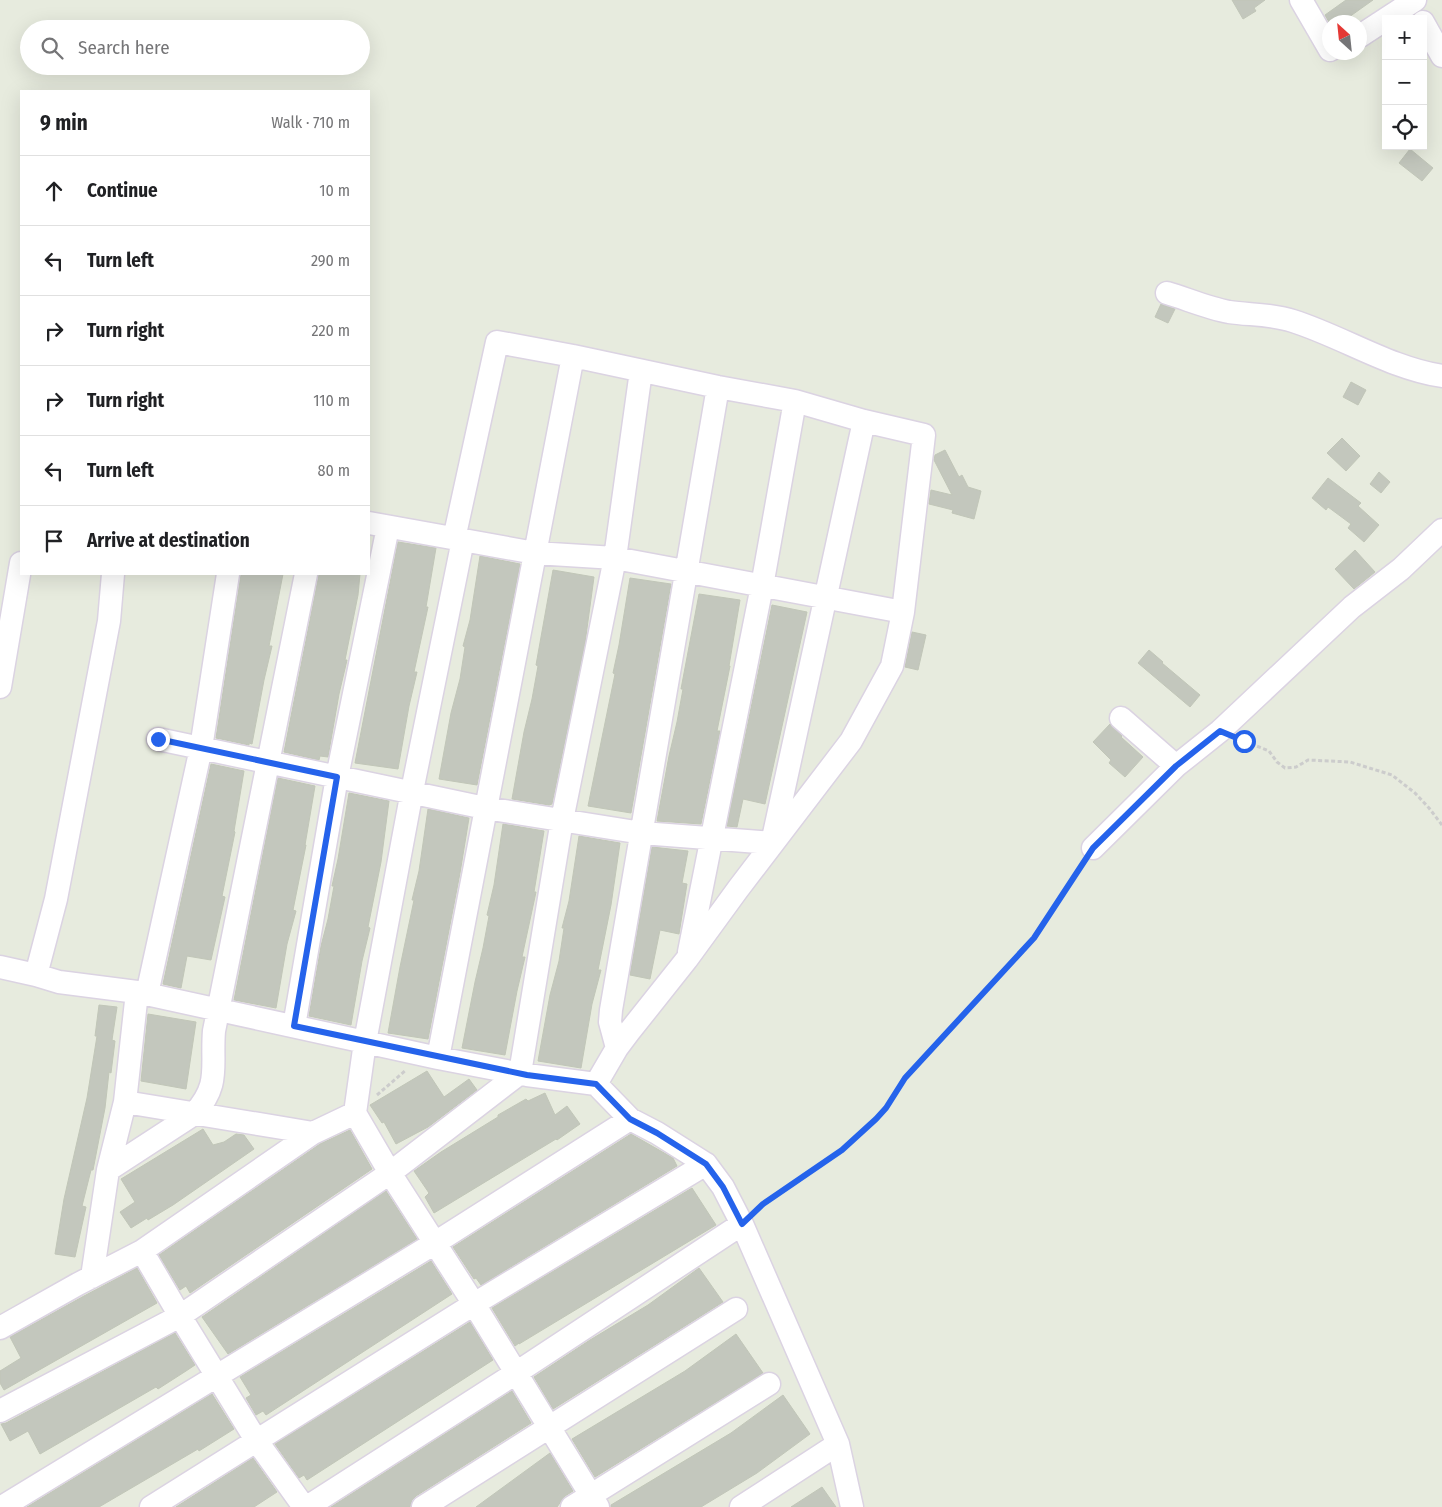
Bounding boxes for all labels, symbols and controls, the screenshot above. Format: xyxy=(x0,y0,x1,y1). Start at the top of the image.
north arrow xyxy=(1322,15,1367,60)
map controls xyxy=(1382,15,1427,150)
button: + xyxy=(1382,15,1427,60)
search box xyxy=(20,20,370,75)
icon: search xyxy=(38,34,66,62)
text: Search here xyxy=(78,36,170,59)
button: − xyxy=(1382,60,1427,105)
button: locate xyxy=(1382,105,1427,150)
text: 9 min xyxy=(40,110,88,136)
text: Walk · 710 m xyxy=(271,113,350,132)
icon: ahead xyxy=(40,177,68,205)
text: Continue xyxy=(87,179,158,202)
text: 10 m xyxy=(319,181,350,200)
icon: left xyxy=(40,247,68,275)
text: Turn left xyxy=(87,249,154,272)
text: 290 m xyxy=(311,251,350,270)
icon: right xyxy=(40,317,68,345)
text: Turn right xyxy=(87,319,164,342)
text: 220 m xyxy=(311,321,350,340)
icon: right xyxy=(40,387,68,415)
text: Turn right xyxy=(87,389,164,412)
text: 110 m xyxy=(313,391,350,410)
icon: left xyxy=(40,457,68,485)
text: Turn left xyxy=(87,459,154,482)
text: 80 m xyxy=(318,461,350,480)
icon: arrive xyxy=(40,527,68,555)
text: Arrive at destination xyxy=(87,529,250,552)
route end xyxy=(147,728,170,751)
route start xyxy=(1233,730,1256,753)

